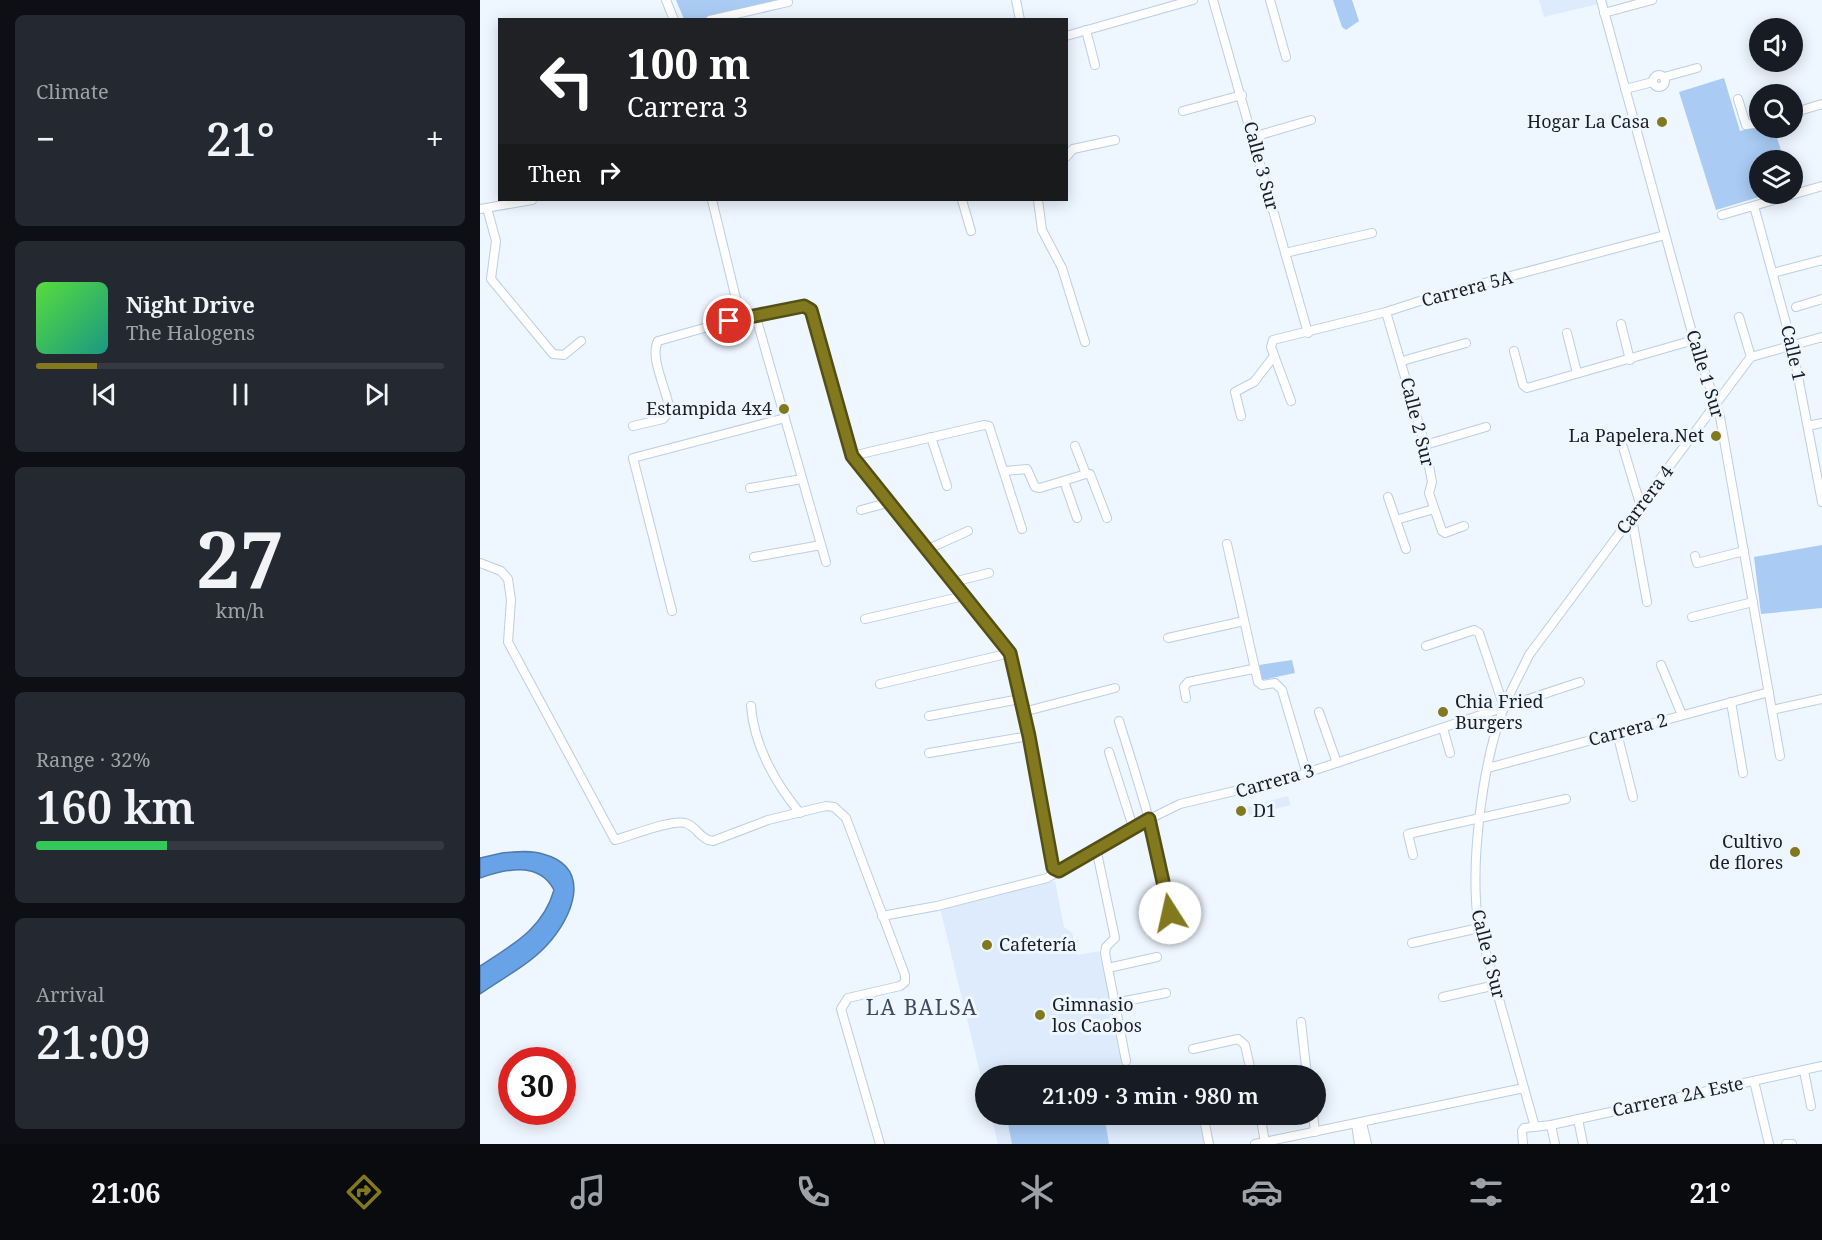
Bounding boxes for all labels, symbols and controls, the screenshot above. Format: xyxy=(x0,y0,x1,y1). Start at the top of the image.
map controls xyxy=(1749,18,1803,204)
button: sound xyxy=(1749,18,1803,72)
text: 100 m xyxy=(627,34,751,91)
icon: left xyxy=(528,42,606,120)
text: Climate xyxy=(36,78,109,105)
button: search xyxy=(1749,84,1803,138)
text: Carrera 3 xyxy=(627,88,748,125)
text: 21° xyxy=(206,108,275,169)
place label: Hogar La Casa xyxy=(1527,109,1650,133)
marker: Hogar La Casa xyxy=(1655,115,1669,129)
text: − xyxy=(36,116,55,161)
text: + xyxy=(426,116,444,161)
street label: Calle 3 Sur xyxy=(1239,119,1285,213)
button: layers xyxy=(1749,150,1803,204)
icon: right xyxy=(593,156,626,189)
text: Then xyxy=(528,158,581,188)
street label: Carrera 5A xyxy=(1418,264,1515,312)
text: Night Drive xyxy=(126,289,255,319)
pin xyxy=(703,295,754,346)
icon: arrive xyxy=(712,304,745,337)
text: The Halogens xyxy=(126,319,255,346)
street label: Calle 1 xyxy=(1776,322,1812,383)
street label: Calle 1 Sur xyxy=(1681,327,1731,421)
street label: Calle 2 Sur xyxy=(1395,375,1441,469)
icon: previous xyxy=(88,378,121,411)
icon: pause xyxy=(224,378,257,411)
icon: next xyxy=(360,378,393,411)
place label: Estampida 4x4 xyxy=(646,396,772,420)
marker: Estampida 4x4 xyxy=(777,402,791,416)
place label: La Papelera.Net xyxy=(1569,423,1704,447)
marker: La Papelera.Net xyxy=(1709,429,1723,443)
street label: Carrera 4 xyxy=(1610,460,1678,539)
text: 27 xyxy=(196,505,284,611)
text: km/h xyxy=(215,597,265,624)
place label: Chia Fried Burgers xyxy=(1455,689,1544,734)
marker: Chia Fried Burgers xyxy=(1436,705,1450,719)
street label: Carrera 2 xyxy=(1586,707,1670,751)
text: Range · 32% xyxy=(36,746,150,773)
street label: Carrera 3 xyxy=(1233,757,1317,803)
text: 160 km xyxy=(36,776,195,837)
place label: D1 xyxy=(1253,798,1276,822)
marker: D1 xyxy=(1234,804,1248,818)
place label: Cultivo de flores xyxy=(1709,829,1783,874)
marker: Cultivo de flores xyxy=(1788,845,1802,859)
position arrow xyxy=(1138,881,1202,945)
street label: Calle 3 Sur xyxy=(1466,907,1512,1001)
place label: Cafetería xyxy=(999,932,1077,956)
marker: Cafetería xyxy=(980,938,994,952)
text: Arrival xyxy=(36,981,104,1008)
place label: Gimnasio los Caobos xyxy=(1052,992,1142,1037)
district label: LA BALSA xyxy=(866,993,978,1021)
marker: Gimnasio los Caobos xyxy=(1033,1008,1047,1022)
text: 21:09 xyxy=(36,1011,151,1072)
speed limit sign: 30 xyxy=(498,1047,576,1125)
street label: Carrera 2A Este xyxy=(1610,1070,1746,1122)
text: 21:09 · 3 min · 980 m xyxy=(1042,1080,1259,1110)
icon: directions xyxy=(343,1171,385,1213)
icon: music xyxy=(567,1171,609,1213)
icon: phone xyxy=(792,1171,834,1213)
icon: climate xyxy=(1016,1171,1058,1213)
icon: car xyxy=(1241,1171,1283,1213)
icon: filters xyxy=(1465,1171,1507,1213)
text: 21:06 xyxy=(91,1174,160,1211)
text: 21° xyxy=(1689,1174,1731,1211)

